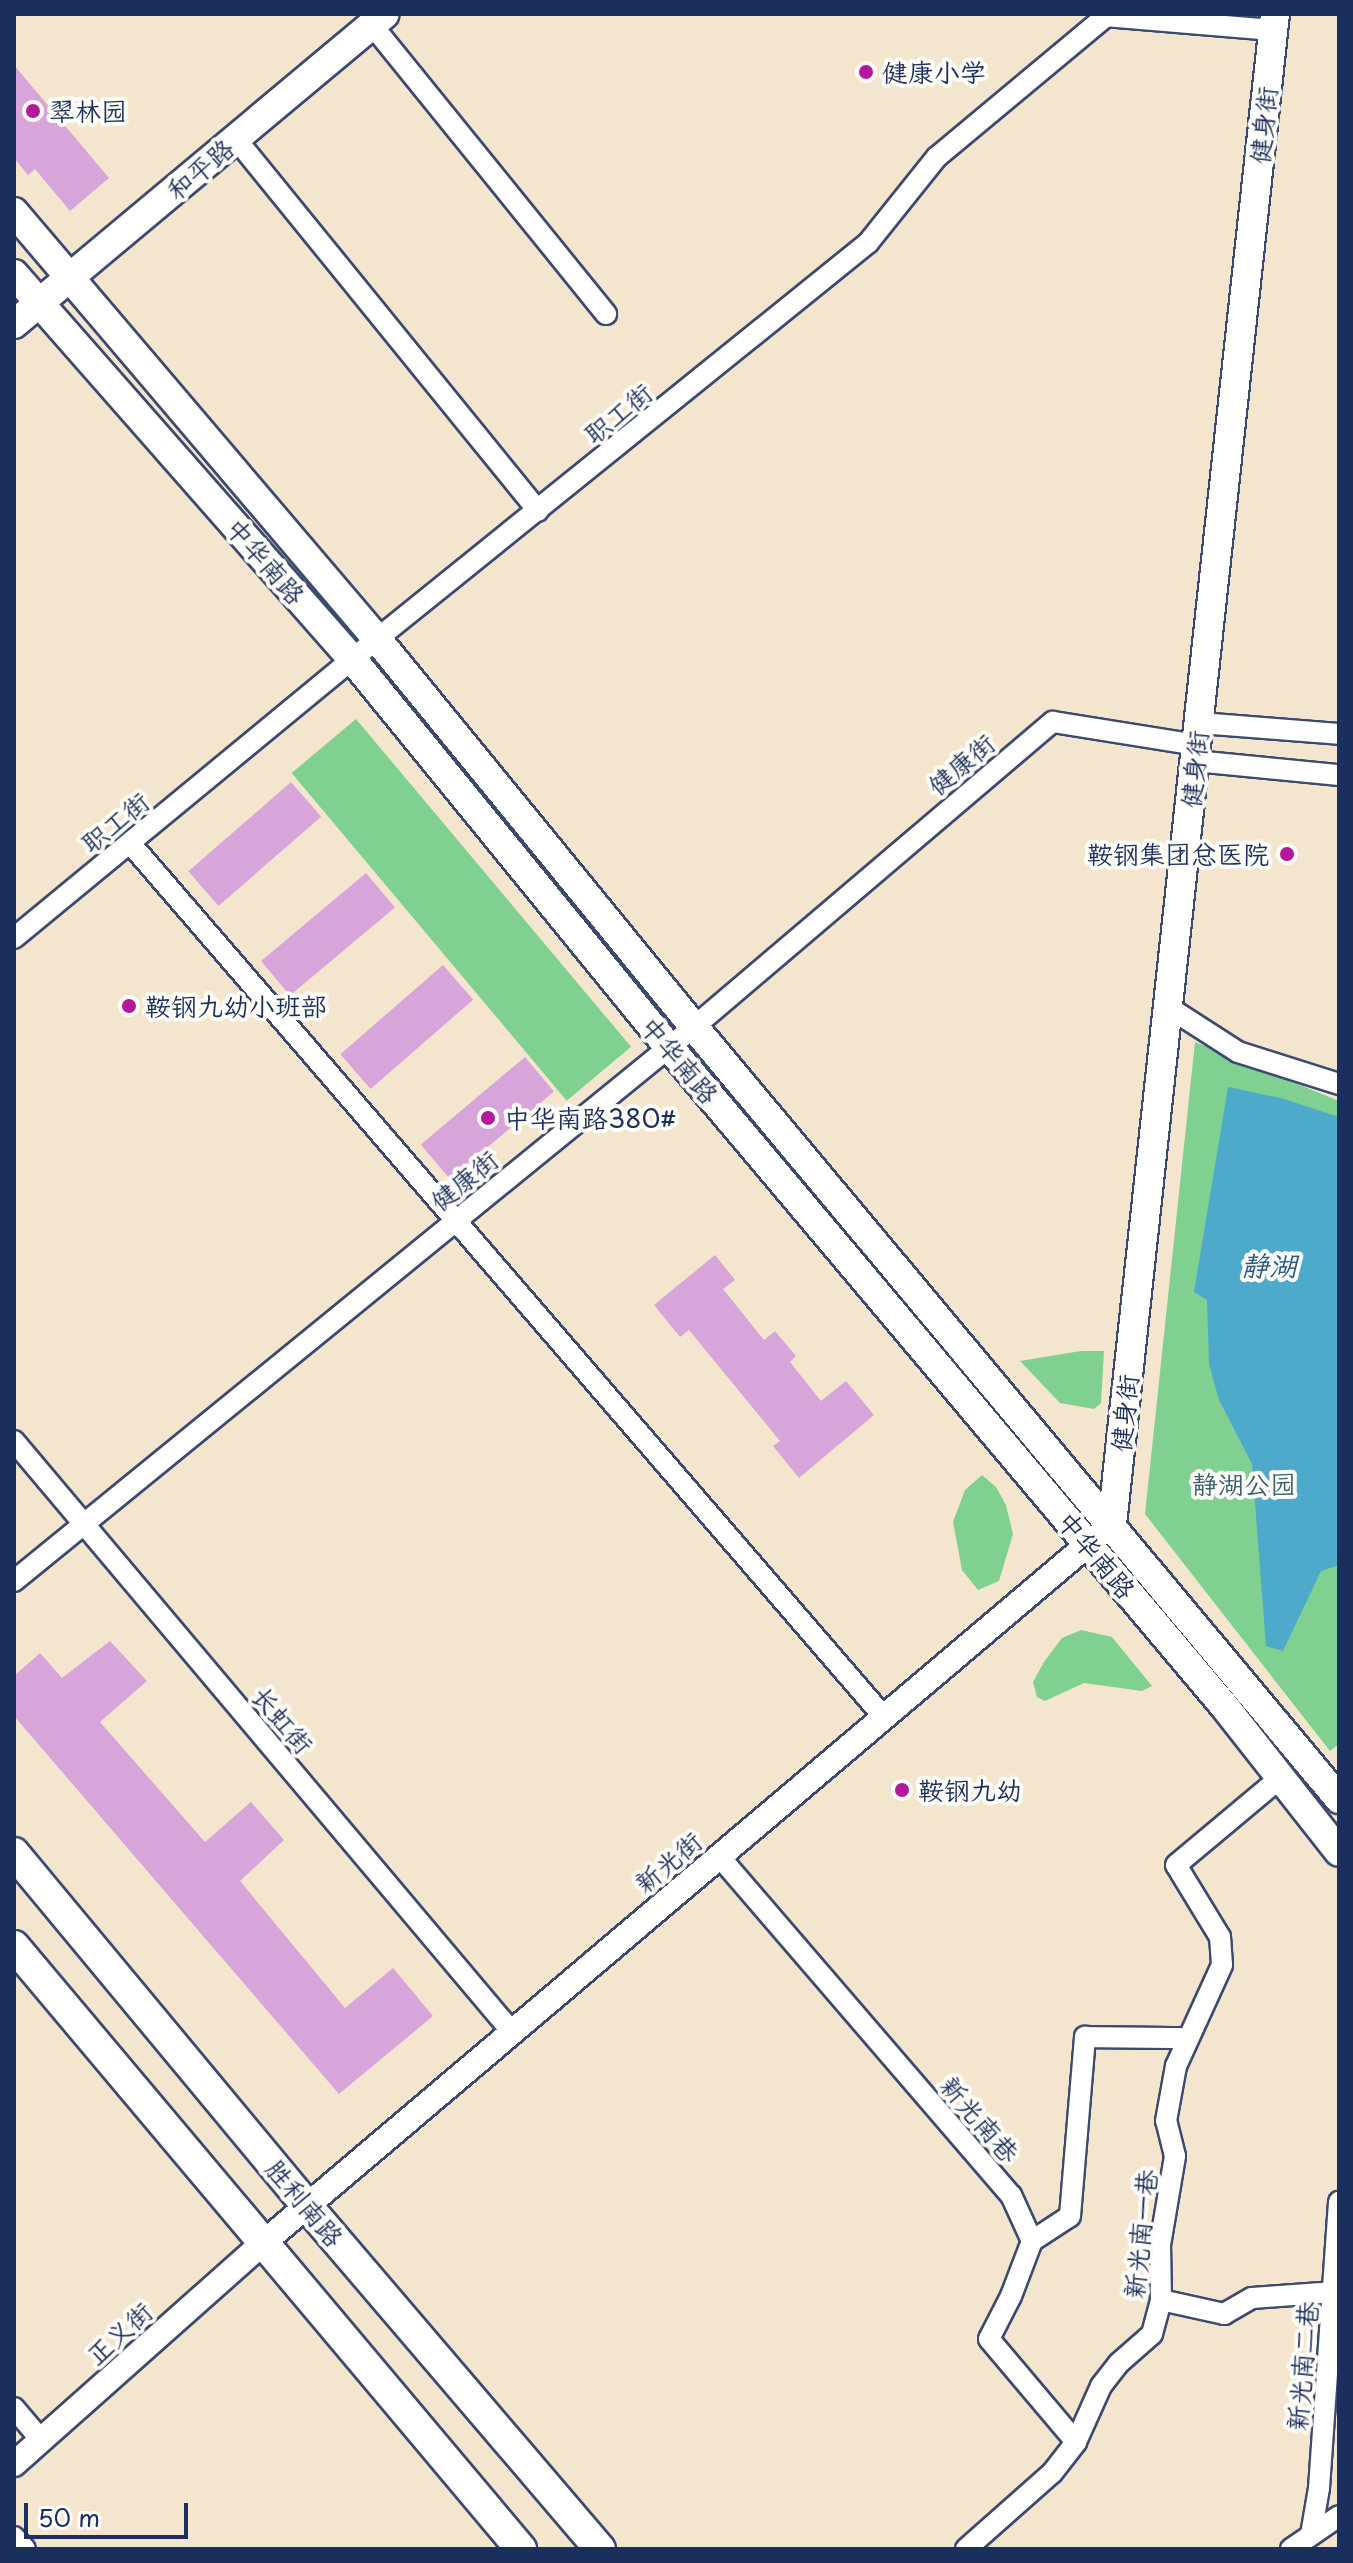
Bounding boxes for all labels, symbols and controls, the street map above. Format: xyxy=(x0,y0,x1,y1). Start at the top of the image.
place label: 健康小学 xyxy=(882,56,986,88)
marker: 健康小学 xyxy=(857,63,875,81)
street label: 健身街 xyxy=(1243,85,1283,165)
place label: 翠林园 xyxy=(49,95,127,127)
marker: 翠林园 xyxy=(24,102,42,120)
street label: 和平路 xyxy=(160,132,240,206)
street label: 职工街 xyxy=(578,376,658,450)
street label: 中华南路 xyxy=(220,512,312,610)
street label: 健康街 xyxy=(921,727,1001,801)
street label: 健身街 xyxy=(1174,729,1214,809)
street label: 职工街 xyxy=(75,785,155,859)
place label: 鞍钢集团总医院 xyxy=(1087,838,1269,870)
marker: 鞍钢集团总医院 xyxy=(1276,843,1298,865)
place label: 鞍钢九幼小班部 xyxy=(145,990,327,1022)
marker: 鞍钢九幼小班部 xyxy=(120,997,138,1015)
street label: 中华南路 xyxy=(635,1010,725,1110)
place label: 中华南路380# xyxy=(504,1102,676,1134)
marker: 中华南路380# xyxy=(479,1109,497,1127)
street label: 健康街 xyxy=(424,1143,504,1217)
water label: 静湖 xyxy=(1241,1248,1297,1282)
street label: 健身街 xyxy=(1104,1373,1144,1453)
park label: 静湖公园 xyxy=(1192,1468,1296,1500)
street label: 中华南路 xyxy=(1052,1505,1142,1605)
street label: 长虹街 xyxy=(246,1680,320,1760)
place label: 鞍钢九幼 xyxy=(918,1774,1022,1806)
marker: 鞍钢九幼 xyxy=(893,1781,911,1799)
street label: 新光街 xyxy=(628,1825,708,1899)
street label: 新光南巷 xyxy=(934,2070,1026,2168)
street label: 胜利南路 xyxy=(260,2153,350,2253)
street label: 新光南一巷 xyxy=(1118,2168,1162,2300)
street label: 正义街 xyxy=(80,2295,158,2371)
street label: 新光南二巷 xyxy=(1281,2300,1323,2432)
scale bar xyxy=(28,2487,192,2537)
text: 50 m xyxy=(38,2499,100,2535)

